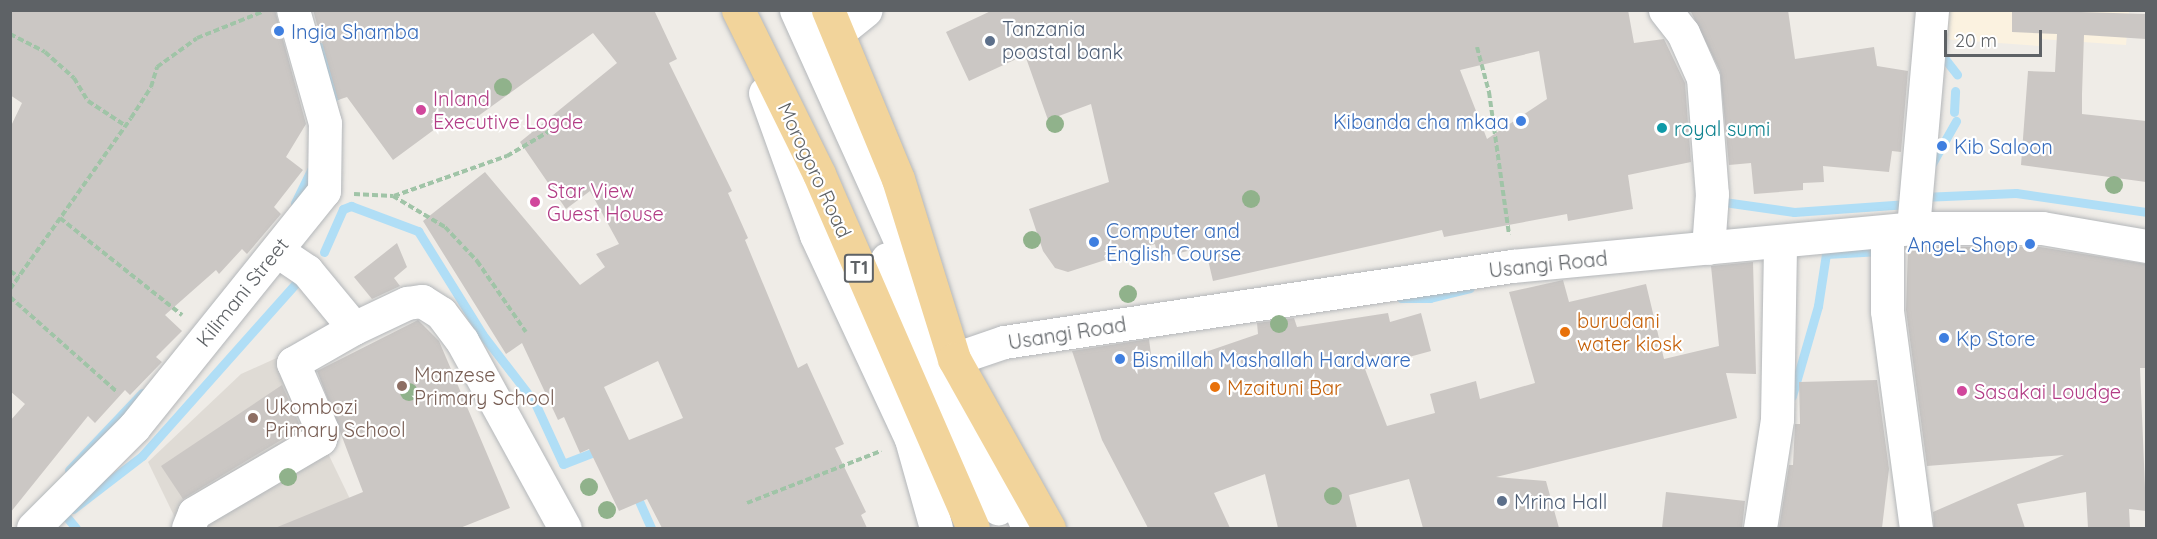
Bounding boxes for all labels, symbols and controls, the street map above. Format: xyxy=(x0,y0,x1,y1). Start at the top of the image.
place label: Tanzania poastal bank xyxy=(1002,17,1123,64)
scale bar xyxy=(1947,18,2044,56)
place label: Ingia Shamba xyxy=(291,19,419,43)
marker: Ingia Shamba xyxy=(272,24,286,38)
text: 20 m xyxy=(1955,29,1997,52)
marker: Tanzania poastal bank xyxy=(983,34,997,48)
place label: Inland Executive Logde xyxy=(433,86,583,133)
street label: Morogoro Road xyxy=(773,99,857,241)
marker: Inland Executive Logde xyxy=(414,103,428,117)
place label: Kibanda cha mkaa xyxy=(1333,109,1509,133)
marker: Kibanda cha mkaa xyxy=(1514,114,1528,128)
place label: royal sumi xyxy=(1674,116,1770,140)
marker: royal sumi xyxy=(1655,121,1669,135)
place label: Kib Saloon xyxy=(1954,134,2053,158)
marker: Kib Saloon xyxy=(1935,139,1949,153)
place label: Star View Guest House xyxy=(547,178,664,225)
marker: Star View Guest House xyxy=(528,195,542,209)
place label: Computer and English Course xyxy=(1106,219,1241,266)
place label: AngeL Shop xyxy=(1907,232,2018,256)
street label: Kilimani Street xyxy=(191,233,293,351)
marker: Computer and English Course xyxy=(1087,235,1101,249)
marker: AngeL Shop xyxy=(2023,237,2037,251)
street label: Usangi Road xyxy=(1487,246,1609,282)
road number: T1 xyxy=(842,253,876,283)
place label: burudani water kiosk xyxy=(1577,308,1683,355)
street label: Usangi Road xyxy=(1006,312,1128,354)
marker: burudani water kiosk xyxy=(1558,325,1572,339)
place label: Kp Store xyxy=(1956,326,2035,350)
marker: Kp Store xyxy=(1937,331,1951,345)
place label: Bismillah Mashallah Hardware xyxy=(1132,347,1411,371)
marker: Bismillah Mashallah Hardware xyxy=(1113,352,1127,366)
place label: Manzese Primary School xyxy=(414,362,554,409)
place label: Mzaituni Bar xyxy=(1227,375,1342,399)
marker: Manzese Primary School xyxy=(395,379,409,393)
place label: Sasakai Loudge xyxy=(1974,379,2121,403)
marker: Mzaituni Bar xyxy=(1208,380,1222,394)
marker: Sasakai Loudge xyxy=(1955,384,1969,398)
place label: Ukombozi Primary School xyxy=(265,394,405,441)
marker: Ukombozi Primary School xyxy=(246,411,260,425)
place label: Mrina Hall xyxy=(1514,489,1607,513)
marker: Mrina Hall xyxy=(1495,494,1509,508)

